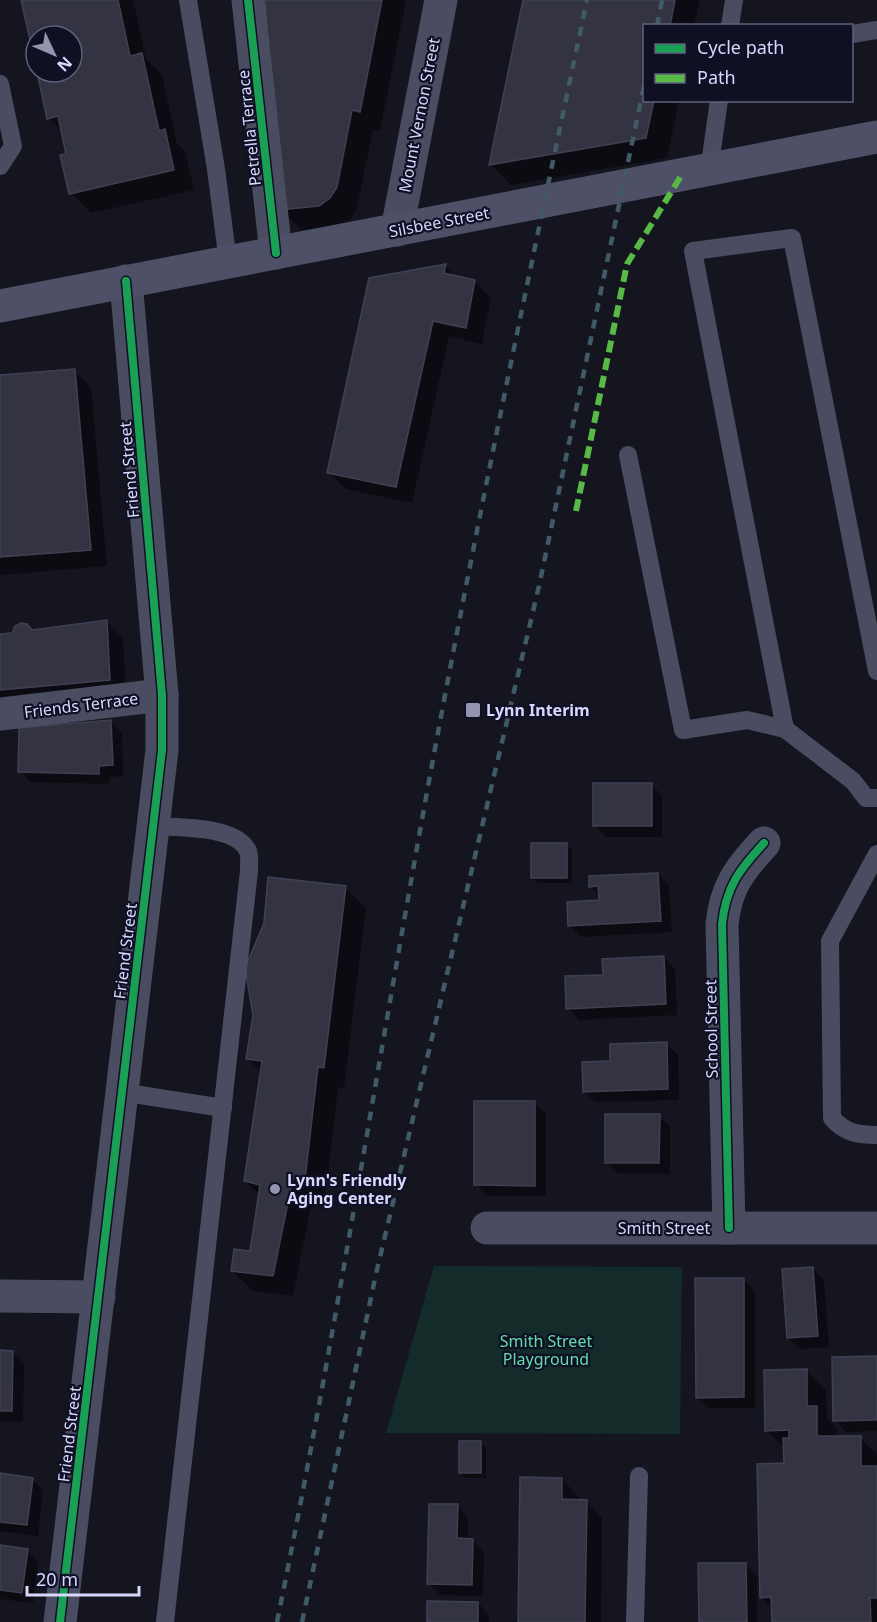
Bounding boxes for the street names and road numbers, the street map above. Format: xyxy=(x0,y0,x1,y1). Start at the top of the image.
street label: Mount Vernon Street xyxy=(393,36,445,194)
street label: Petrella Terrace xyxy=(232,69,266,187)
street label: Silsbee Street xyxy=(387,201,491,242)
street label: Friend Street xyxy=(114,421,144,519)
street label: Friends Terrace xyxy=(23,687,139,723)
street label: Friend Street xyxy=(108,901,142,1000)
street label: School Street xyxy=(699,979,723,1079)
street label: Smith Street xyxy=(618,1217,710,1239)
street label: Friend Street xyxy=(52,1384,86,1483)

